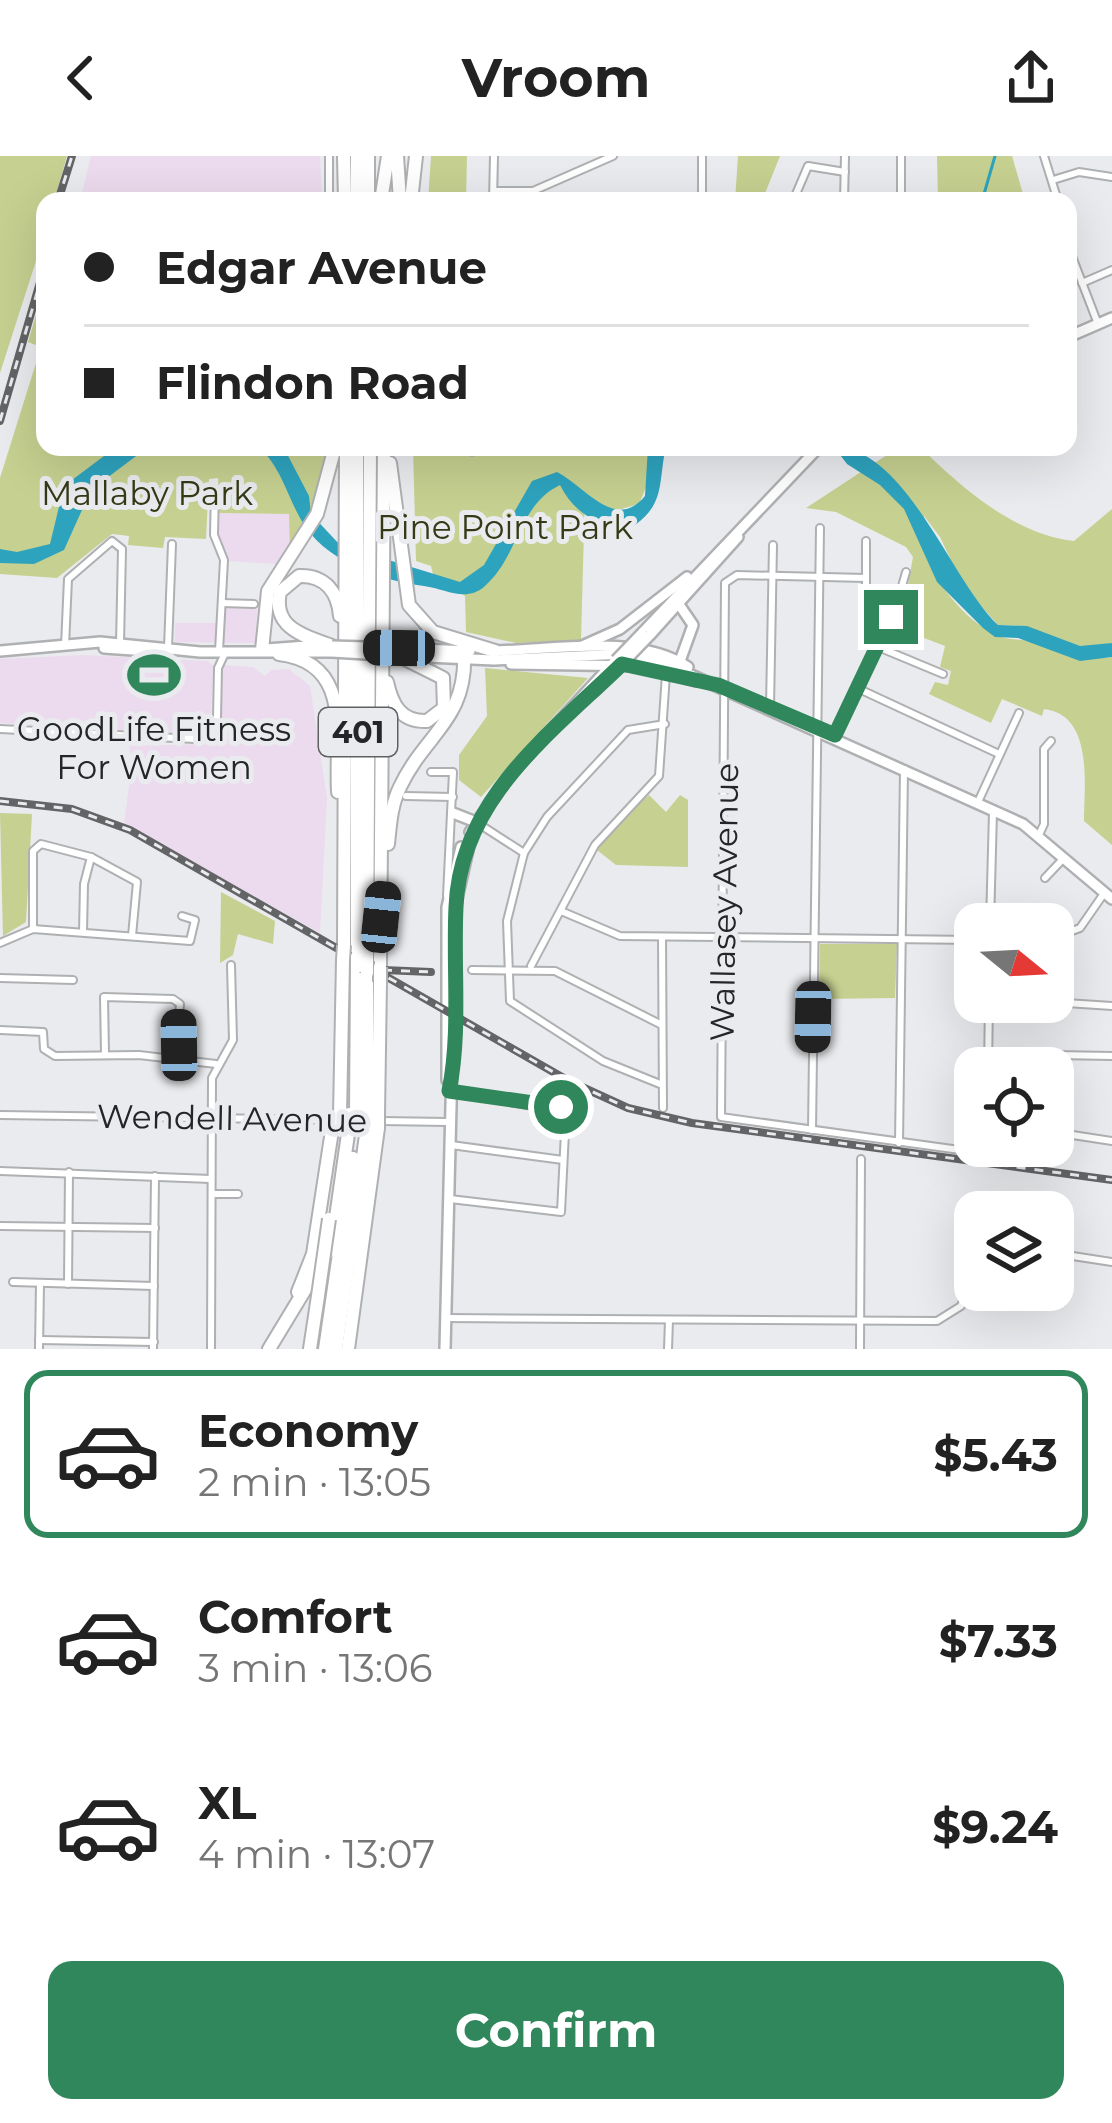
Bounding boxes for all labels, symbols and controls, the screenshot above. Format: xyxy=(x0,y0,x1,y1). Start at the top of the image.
icon: back xyxy=(48,45,114,111)
text: Vroom xyxy=(462,45,650,111)
icon: share xyxy=(998,45,1064,111)
text: Edgar Avenue xyxy=(156,240,487,295)
text: Flindon Road xyxy=(156,355,469,410)
park label: Mallaby Park xyxy=(41,473,253,513)
park label: Pine Point Park xyxy=(377,507,633,547)
route end xyxy=(864,590,918,644)
car xyxy=(363,629,435,667)
sports icon: GoodLife Fitness For Women xyxy=(125,646,183,704)
road number: 401 xyxy=(319,708,397,756)
place label: GoodLife Fitness For Women xyxy=(17,709,291,787)
street label: Wallasey Avenue xyxy=(702,762,746,1042)
car xyxy=(359,879,403,955)
north arrow xyxy=(954,903,1074,1023)
map controls xyxy=(954,903,1074,1311)
car xyxy=(794,981,832,1053)
car xyxy=(160,1009,198,1081)
button: locate xyxy=(954,1047,1074,1167)
route start xyxy=(534,1080,588,1134)
street label: Wendell Avenue xyxy=(96,1096,368,1140)
button: layers xyxy=(954,1191,1074,1311)
icon: car xyxy=(54,1400,162,1508)
text: Economy xyxy=(198,1403,418,1458)
text: $5.43 xyxy=(933,1427,1058,1482)
text: 2 min · 13:05 xyxy=(198,1458,431,1506)
icon: car xyxy=(54,1586,162,1694)
text: Comfort xyxy=(198,1589,393,1644)
text: $7.33 xyxy=(939,1613,1058,1668)
text: 3 min · 13:06 xyxy=(198,1644,433,1692)
icon: car xyxy=(54,1772,162,1880)
text: XL xyxy=(198,1775,256,1830)
text: $9.24 xyxy=(932,1799,1058,1854)
text: 4 min · 13:07 xyxy=(198,1830,435,1878)
button: Confirm xyxy=(48,1961,1064,2099)

